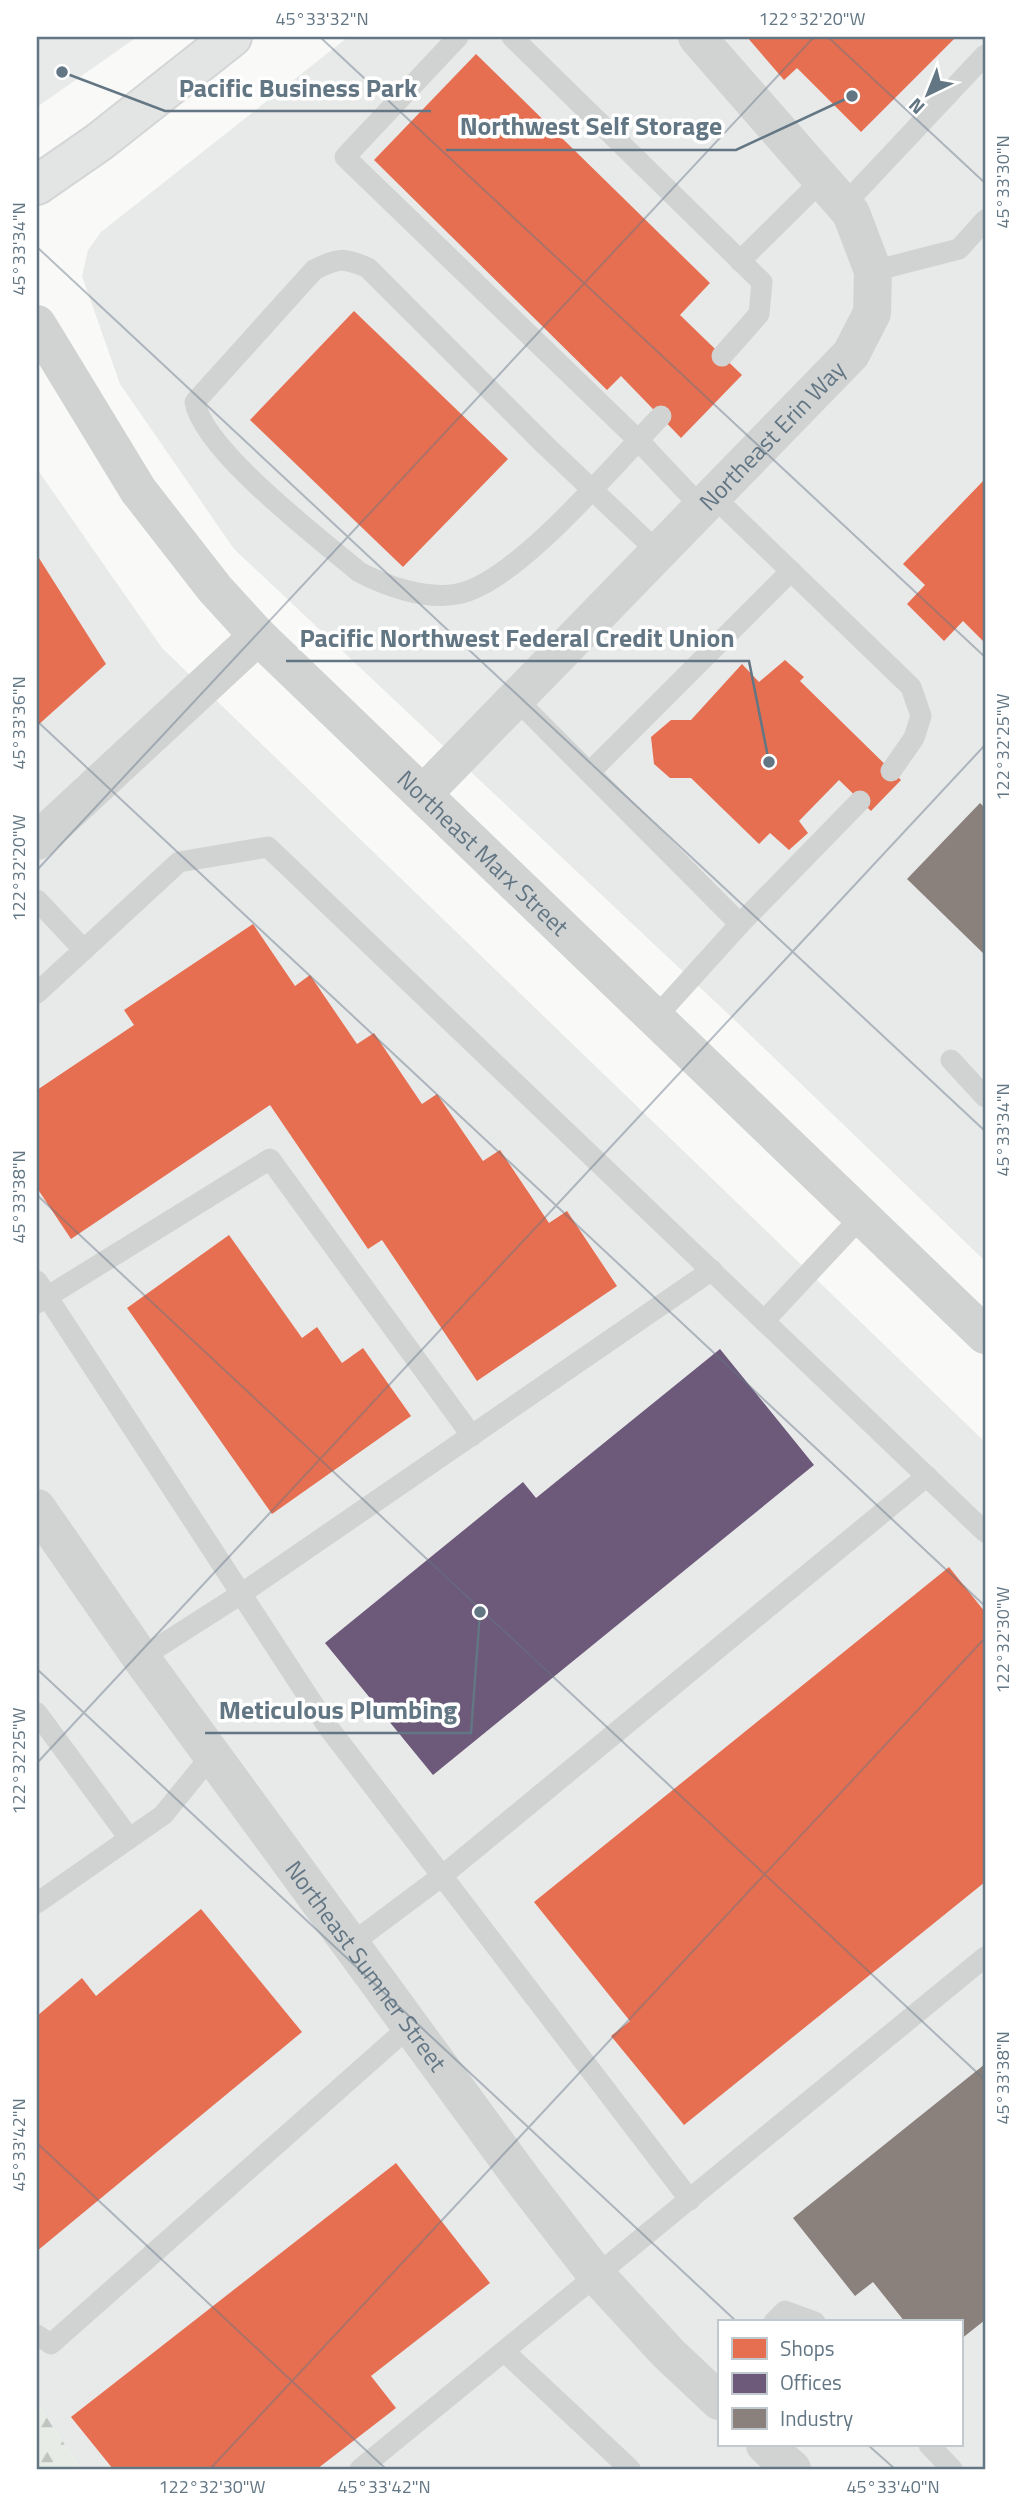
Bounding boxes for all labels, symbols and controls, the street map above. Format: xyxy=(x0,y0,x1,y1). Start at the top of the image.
text: 45°33'32"N xyxy=(275,5,369,32)
text: 122°32'20"W xyxy=(758,5,866,32)
north arrow xyxy=(892,60,962,130)
callout: Pacific Business Park xyxy=(165,64,431,111)
text: Pacific Business Park xyxy=(179,68,418,107)
text: N xyxy=(901,92,931,122)
callout: Northwest Self Storage xyxy=(446,103,736,150)
text: Northwest Self Storage xyxy=(460,106,722,145)
text: 45°33'30"N xyxy=(989,135,1016,229)
text: 45°33'34"N xyxy=(5,202,32,296)
street label: Northeast Erin Way xyxy=(690,352,854,518)
callout: Pacific Northwest Federal Credit Union xyxy=(286,614,749,661)
text: Pacific Northwest Federal Credit Union xyxy=(299,618,735,657)
text: 45°33'36"N xyxy=(5,676,32,770)
text: 122°32'25"W xyxy=(989,693,1016,801)
street label: Northeast Marx Street xyxy=(389,761,578,944)
text: 122°32'20"W xyxy=(5,814,32,922)
text: 45°33'34"N xyxy=(989,1083,1016,1177)
text: 45°33'38"N xyxy=(5,1150,32,1244)
text: 122°32'30"W xyxy=(989,1586,1016,1694)
callout: Meticulous Plumbing xyxy=(205,1686,471,1733)
text: Meticulous Plumbing xyxy=(219,1690,457,1729)
text: 122°32'25"W xyxy=(5,1707,32,1815)
street label: Northeast Sumner Street xyxy=(277,1853,456,2079)
text: 45°33'38"N xyxy=(989,2031,1016,2125)
text: 45°33'42"N xyxy=(5,2098,32,2192)
legend xyxy=(718,2320,962,2446)
text: Shops xyxy=(780,2332,835,2364)
text: Offices xyxy=(780,2366,842,2398)
text: Industry xyxy=(780,2402,853,2434)
text: 122°32'30"W xyxy=(158,2473,266,2500)
text: 45°33'42"N xyxy=(337,2473,431,2500)
text: 45°33'40"N xyxy=(846,2473,940,2500)

